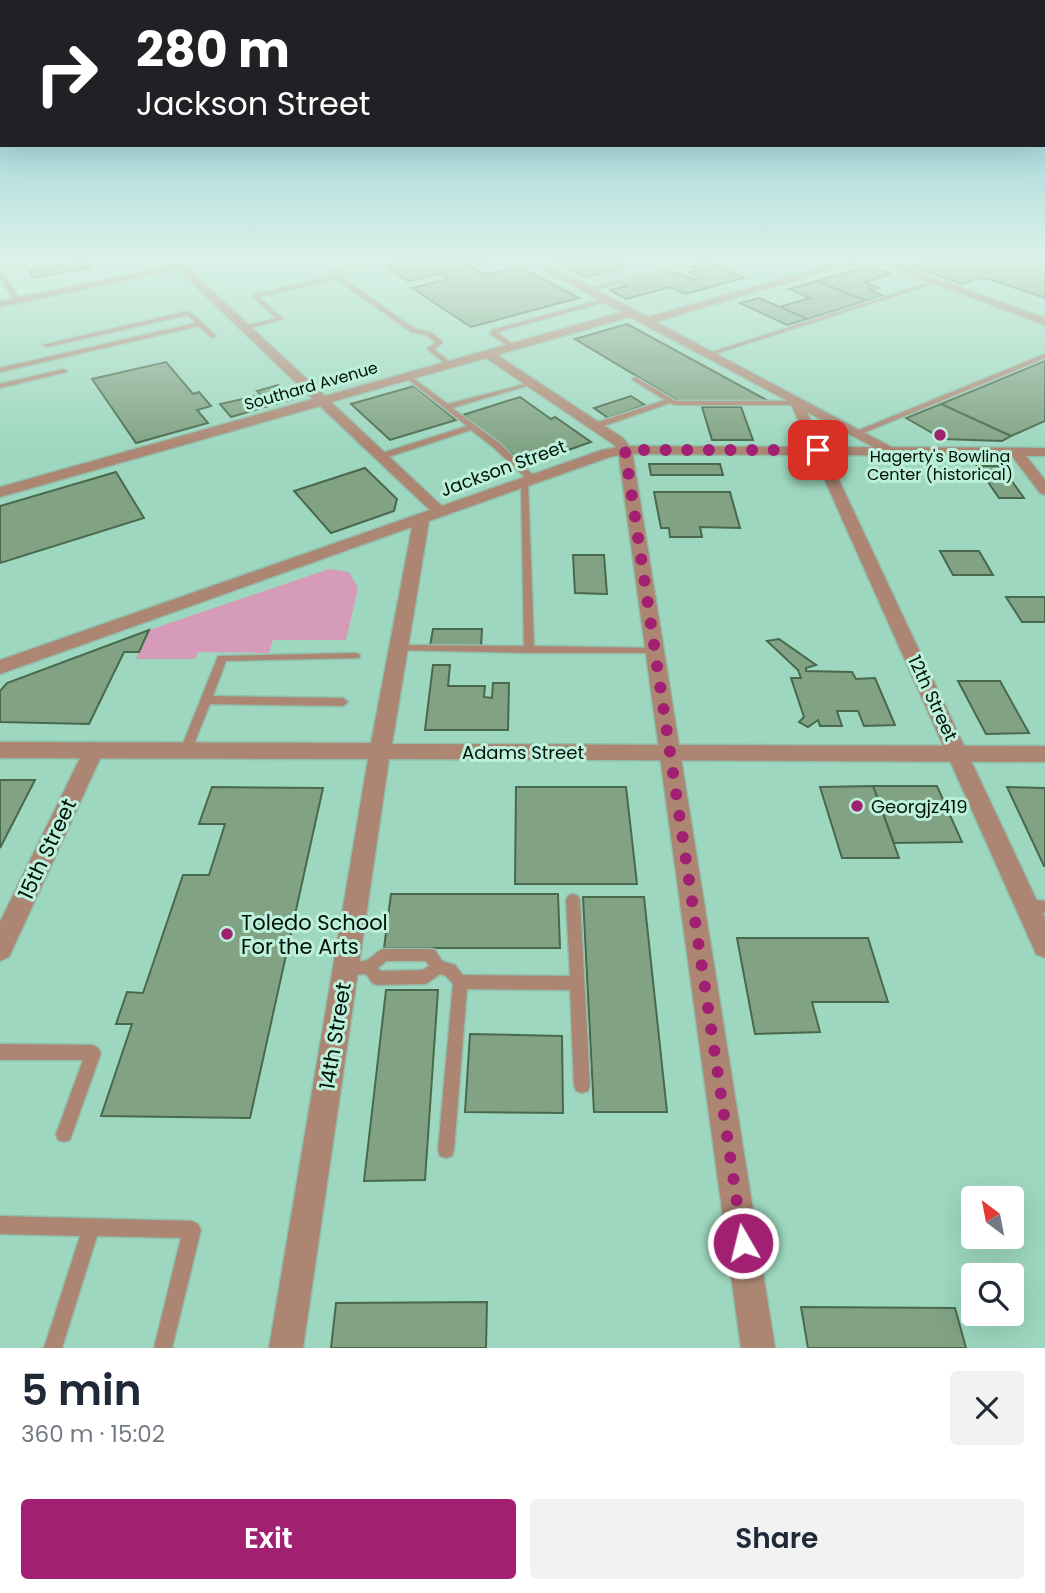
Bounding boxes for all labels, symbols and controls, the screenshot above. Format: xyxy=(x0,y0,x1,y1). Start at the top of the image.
text: 280 m xyxy=(136,16,290,84)
icon: right xyxy=(21,28,112,119)
text: Jackson Street xyxy=(136,81,370,126)
street label: Southard Avenue xyxy=(242,356,381,416)
pin xyxy=(788,420,848,480)
marker: Hagerty's Bowling Center (historical) xyxy=(932,427,948,443)
icon: arrive xyxy=(799,431,837,469)
street label: Jackson Street xyxy=(437,434,569,502)
place label: Hagerty's Bowling Center (historical) xyxy=(867,445,1013,486)
street label: 12th Street xyxy=(902,651,964,745)
street label: Adams Street xyxy=(462,740,584,765)
street label: 15th Street xyxy=(11,794,83,904)
place label: Georgjz419 xyxy=(871,794,968,819)
marker: Georgjz419 xyxy=(849,798,865,814)
place label: Toledo School For the Arts xyxy=(241,908,388,961)
marker: Toledo School For the Arts xyxy=(219,926,235,942)
street label: 14th Street xyxy=(312,980,358,1092)
north arrow xyxy=(961,1186,1024,1250)
map controls xyxy=(961,1186,1024,1326)
position arrow xyxy=(706,1206,780,1280)
button: search xyxy=(961,1263,1024,1326)
text: 5 min xyxy=(21,1361,142,1420)
button: close xyxy=(950,1371,1024,1445)
text: 360 m · 15:02 xyxy=(21,1418,165,1450)
button: Exit xyxy=(21,1499,516,1579)
button: Share xyxy=(530,1499,1024,1579)

